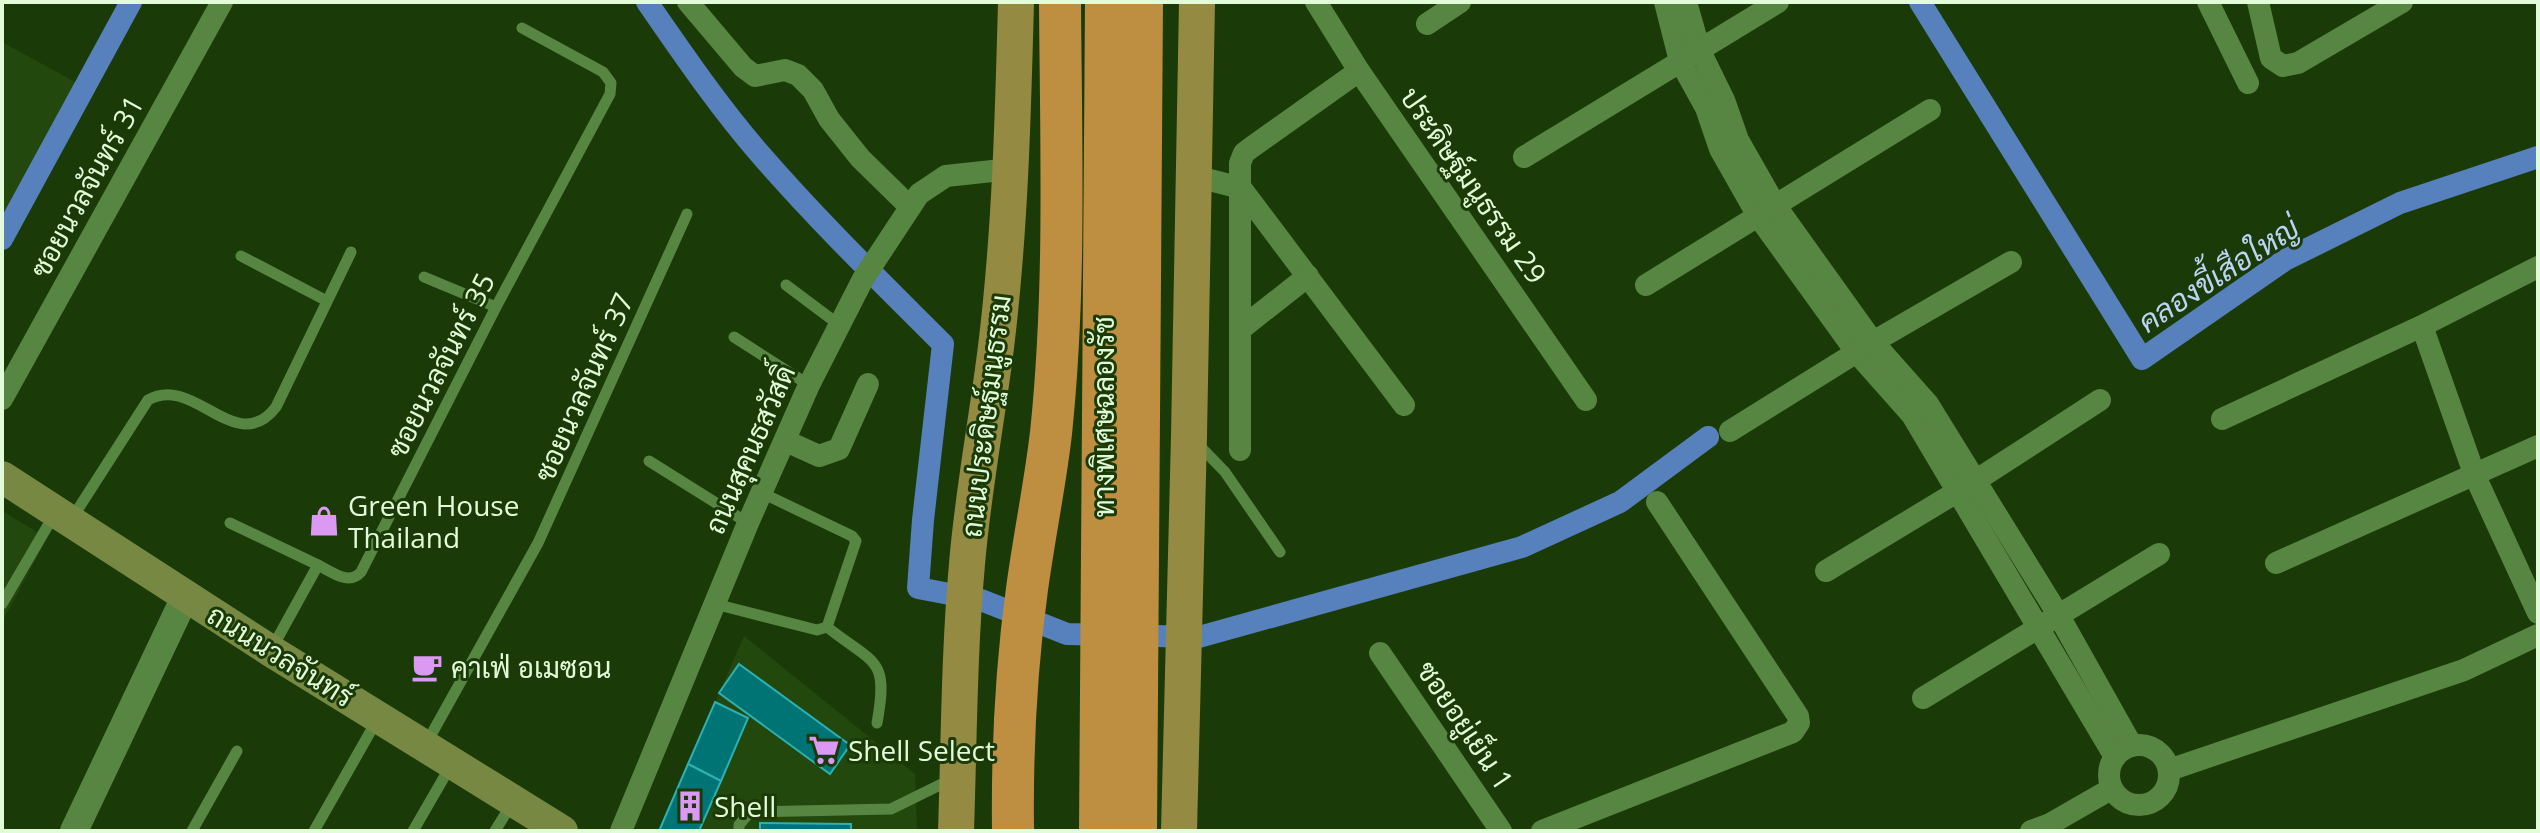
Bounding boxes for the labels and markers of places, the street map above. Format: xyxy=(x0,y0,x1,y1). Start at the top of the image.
place label: Green House Thailand xyxy=(348,486,519,556)
shop icon: Green House Thailand xyxy=(307,504,341,538)
place label: คาเฟ่ อเมซอน xyxy=(451,648,611,686)
cafe icon: คาเฟ่ อเมซอน xyxy=(410,650,444,684)
place label: Shell Select xyxy=(848,731,995,769)
supermarket icon: Shell Select xyxy=(807,733,841,767)
place label: Shell xyxy=(714,787,776,825)
building icon: Shell xyxy=(673,789,707,823)

